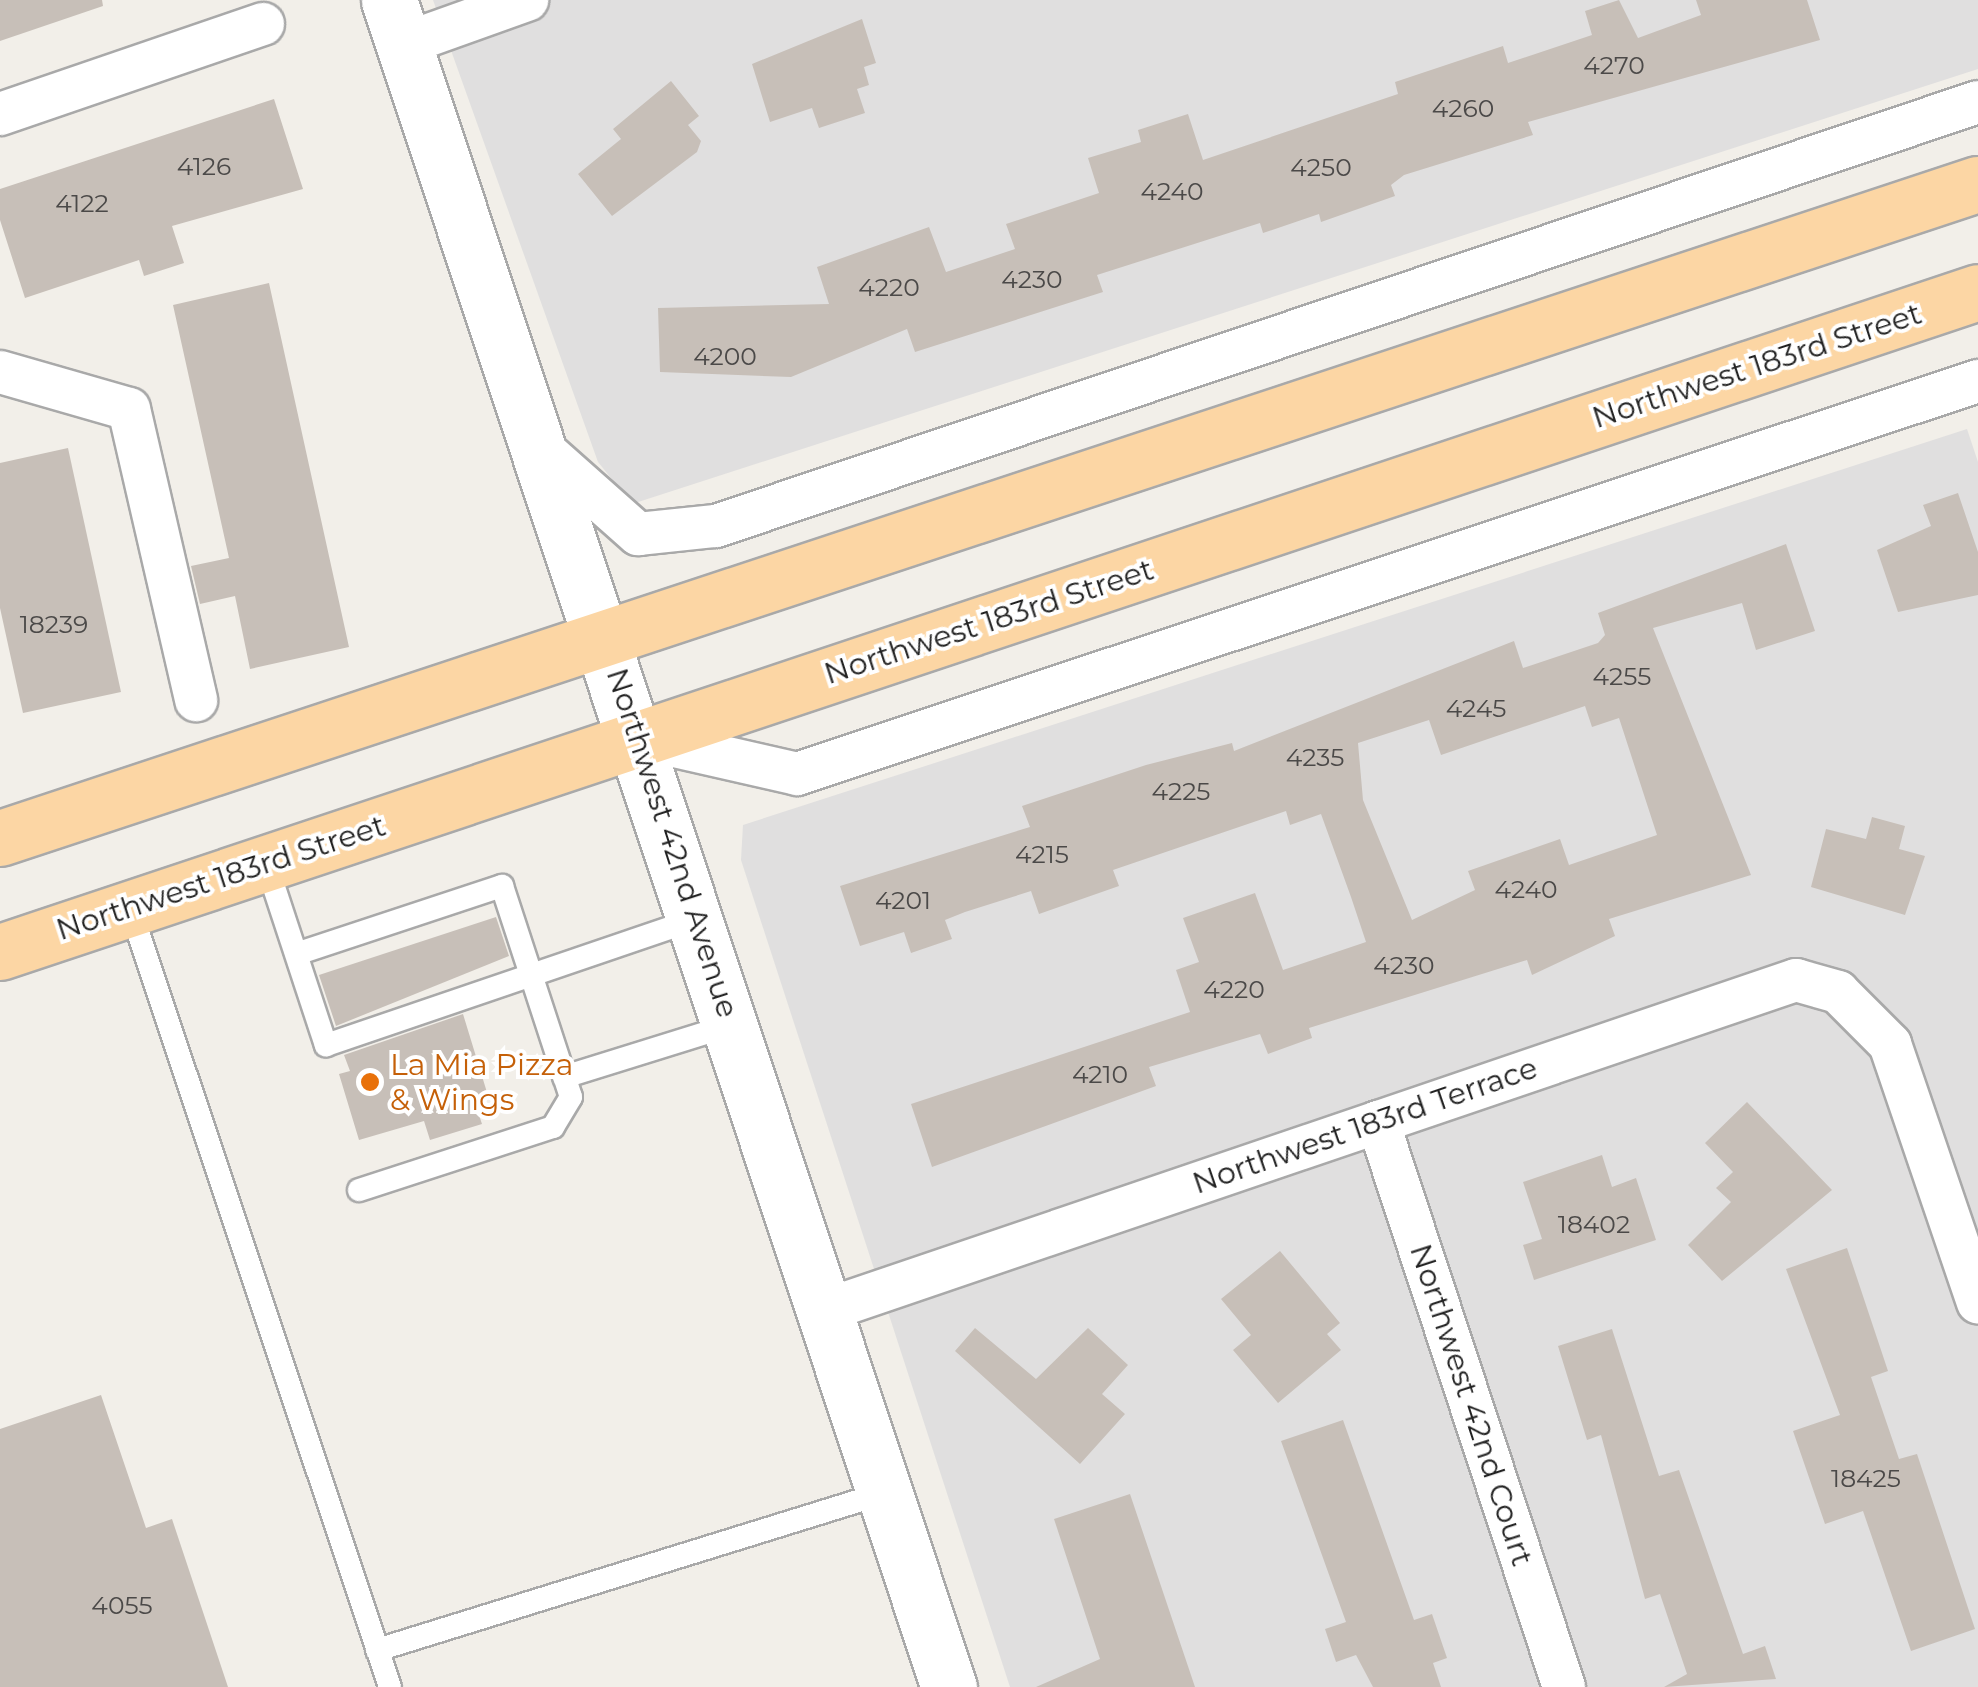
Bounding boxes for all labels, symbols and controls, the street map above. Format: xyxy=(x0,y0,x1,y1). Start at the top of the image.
house number: 4270 xyxy=(1583,50,1645,80)
house number: 4260 xyxy=(1432,93,1494,123)
house number: 4126 xyxy=(177,151,231,181)
house number: 4250 xyxy=(1290,152,1352,182)
house number: 4240 xyxy=(1140,176,1204,206)
house number: 4122 xyxy=(55,188,109,218)
house number: 4230 xyxy=(1001,264,1063,294)
house number: 4220 xyxy=(858,272,920,302)
street label: Northwest 183rd Street xyxy=(1588,296,1926,436)
house number: 4200 xyxy=(693,341,757,371)
street label: Northwest 183rd Street xyxy=(820,552,1158,692)
house number: 18239 xyxy=(20,609,88,639)
house number: 4255 xyxy=(1593,661,1651,691)
street label: Northwest 42nd Avenue xyxy=(598,664,746,1022)
house number: 4245 xyxy=(1446,693,1506,723)
house number: 4235 xyxy=(1286,742,1344,772)
house number: 4225 xyxy=(1151,776,1211,806)
street label: Northwest 183rd Street xyxy=(52,808,390,948)
house number: 4215 xyxy=(1015,839,1069,869)
house number: 4240 xyxy=(1494,874,1558,904)
house number: 4201 xyxy=(875,885,931,915)
house number: 4230 xyxy=(1373,950,1435,980)
house number: 4220 xyxy=(1203,974,1265,1004)
place label: La Mia Pizza & Wings xyxy=(390,1047,573,1118)
street label: Northwest 183rd Terrace xyxy=(1188,1050,1542,1202)
house number: 4210 xyxy=(1072,1059,1128,1089)
marker: La Mia Pizza & Wings xyxy=(359,1071,381,1093)
house number: 18402 xyxy=(1558,1209,1630,1239)
street label: Northwest 42nd Court xyxy=(1402,1240,1540,1570)
house number: 18425 xyxy=(1831,1463,1901,1493)
house number: 4055 xyxy=(91,1590,153,1620)

